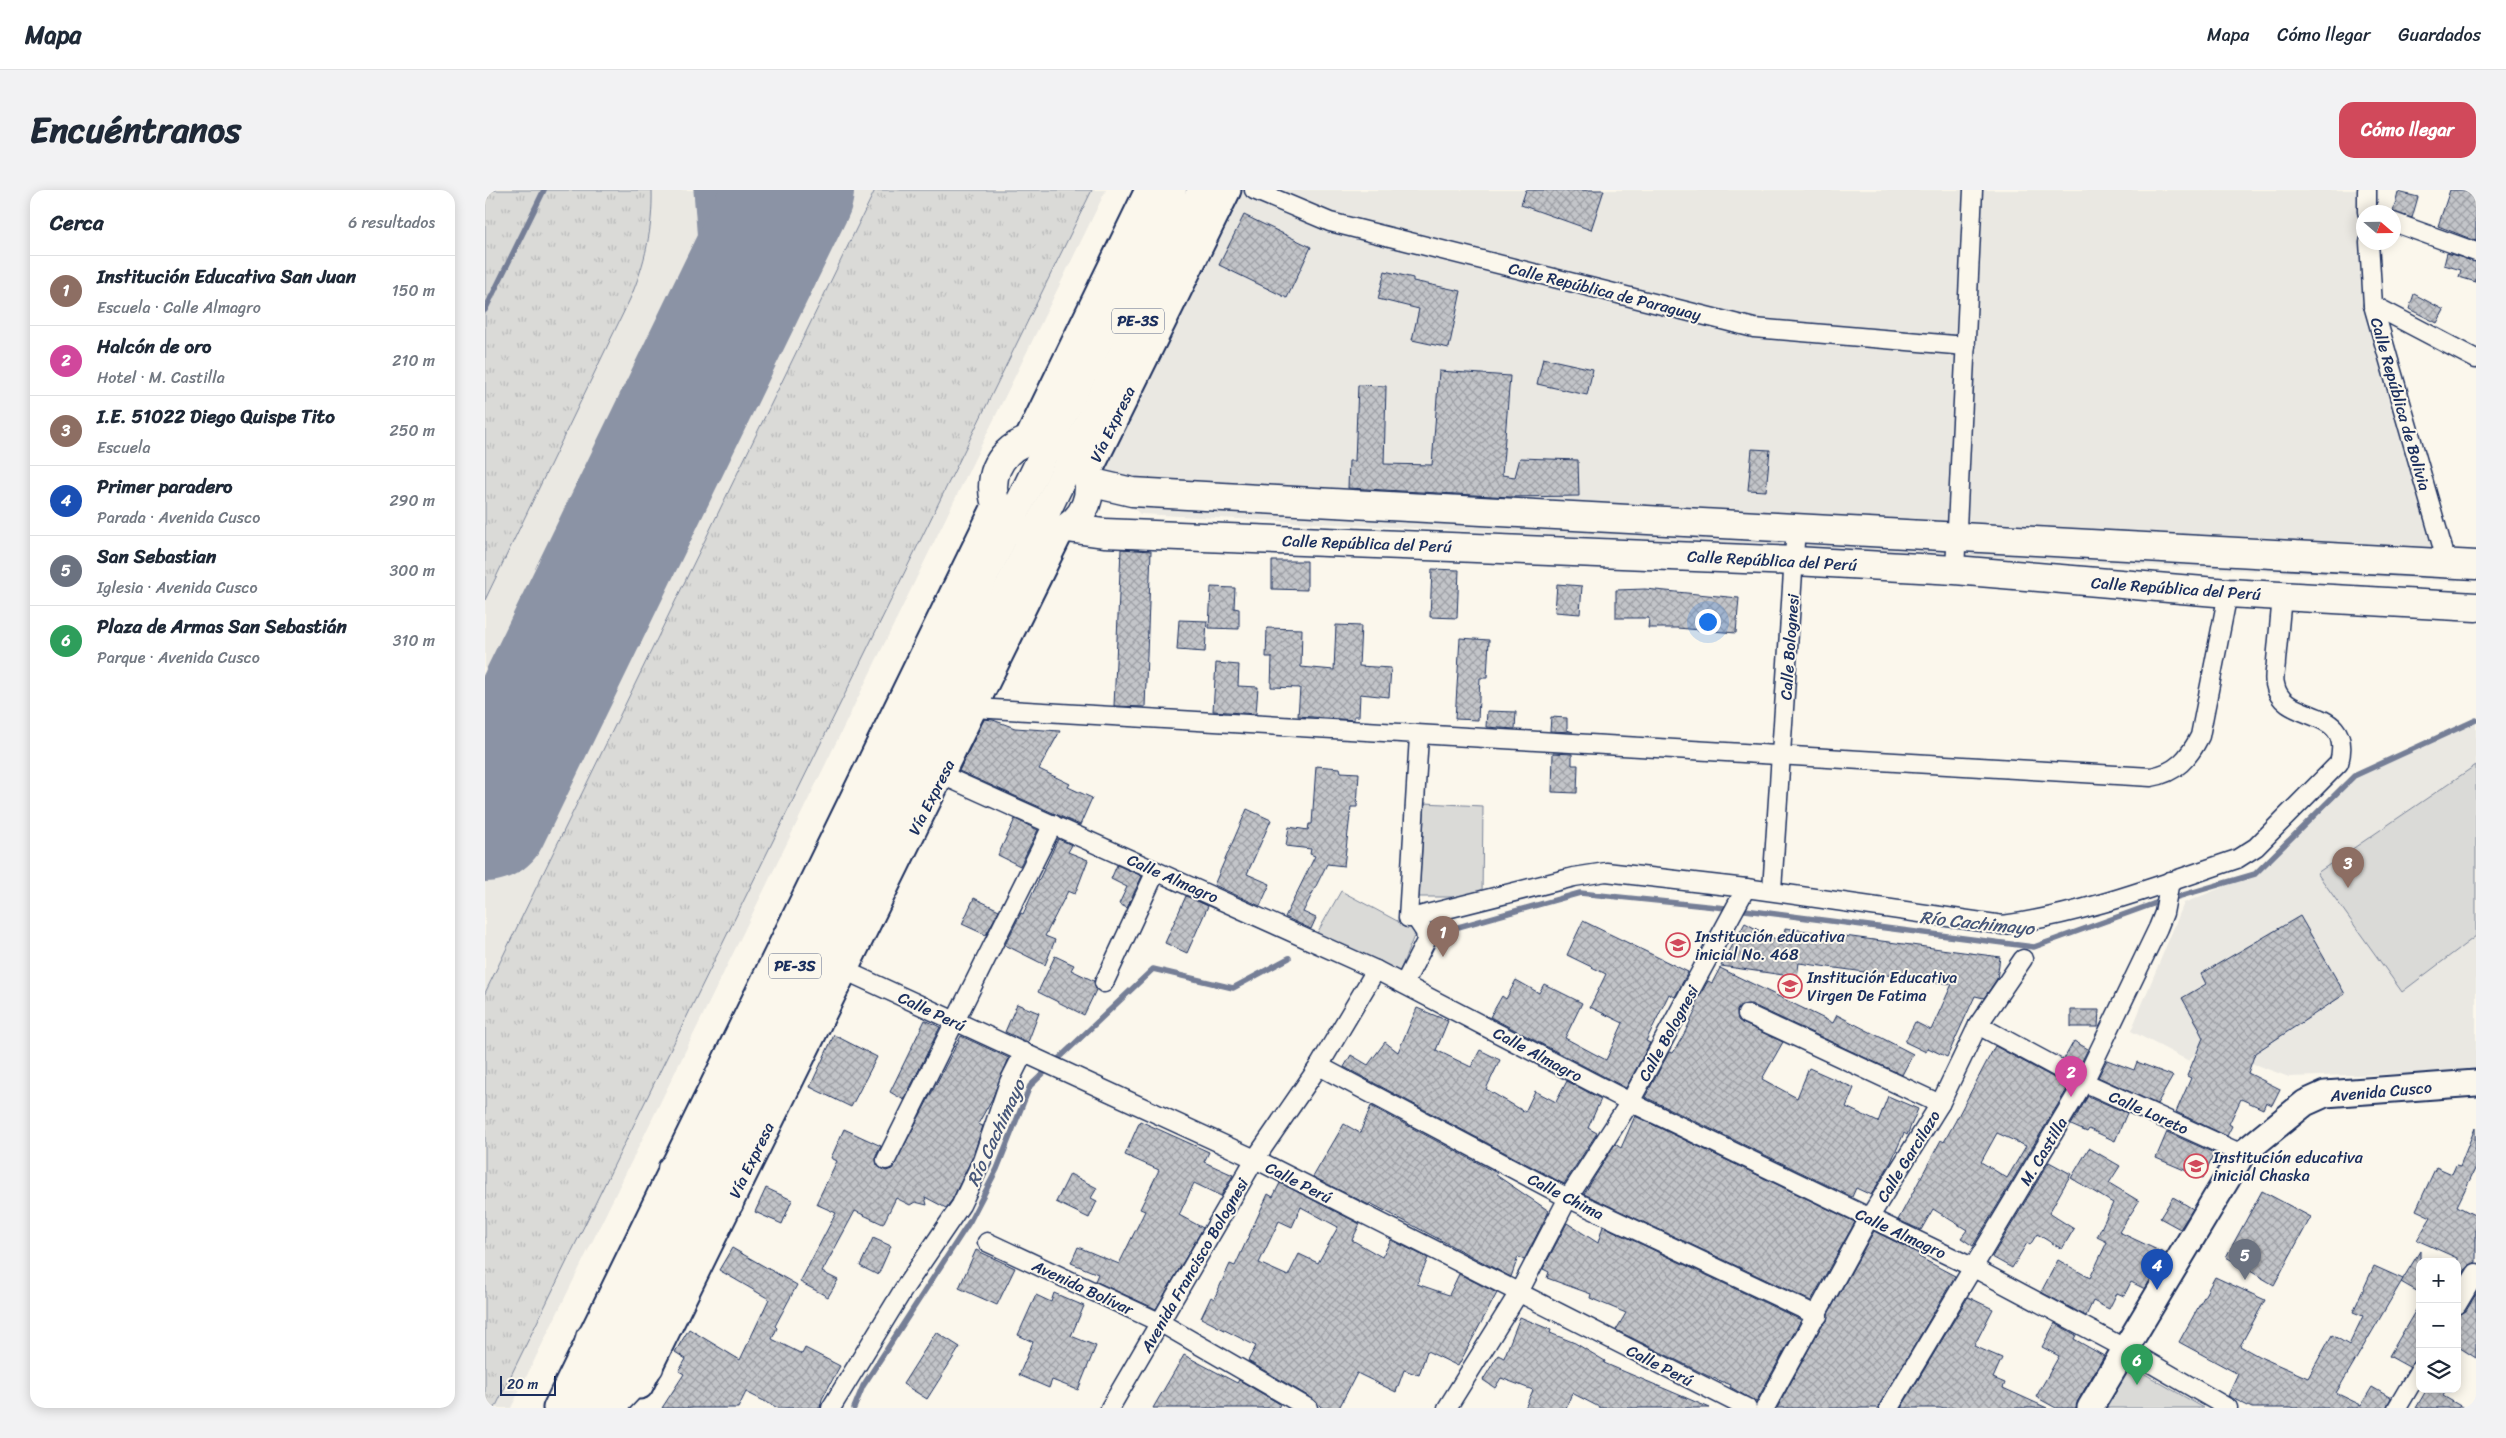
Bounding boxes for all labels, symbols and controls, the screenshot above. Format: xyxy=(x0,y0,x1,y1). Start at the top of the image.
text: Mapa xyxy=(25,14,81,56)
text: Mapa xyxy=(2207,19,2249,51)
text: Cómo llegar xyxy=(2277,19,2370,51)
text: Guardados xyxy=(2398,19,2481,51)
text: Encuéntranos xyxy=(30,99,241,161)
button: Cómo llegar xyxy=(2339,102,2476,158)
text: Cerca xyxy=(50,204,104,242)
north arrow xyxy=(2356,205,2401,250)
text: 6 resultados xyxy=(348,208,435,237)
street label: Calle República de Paraguay xyxy=(1506,254,1705,330)
text: Institución Educativa San Juan xyxy=(97,260,356,293)
text: 1 xyxy=(63,276,69,305)
text: 150 m xyxy=(392,276,435,305)
text: Escuela · Calle Almagro xyxy=(97,293,261,322)
road number: PE-3S xyxy=(1112,308,1164,334)
street label: Calle República de Bolivia xyxy=(2362,314,2439,494)
text: Halcón de oro xyxy=(97,330,211,363)
text: 2 xyxy=(61,346,71,375)
text: 210 m xyxy=(392,346,435,375)
text: Hotel · M. Castilla xyxy=(97,363,225,392)
street label: Vía Expresa xyxy=(1081,381,1143,467)
text: I.E. 51022 Diego Quispe Tito xyxy=(97,400,335,433)
text: 3 xyxy=(62,416,70,445)
text: 250 m xyxy=(389,416,435,445)
text: Escuela xyxy=(97,433,151,462)
text: Primer paradero xyxy=(97,470,233,503)
text: 4 xyxy=(61,486,71,515)
text: 290 m xyxy=(389,486,435,515)
text: Parada · Avenida Cusco xyxy=(97,503,260,532)
street label: Calle República del Perú xyxy=(1282,526,1453,561)
text: San Sebastian xyxy=(97,540,216,573)
street label: Calle República del Perú xyxy=(1686,542,1858,579)
text: 5 xyxy=(61,556,71,585)
text: 300 m xyxy=(390,556,435,585)
street label: Calle República del Perú xyxy=(2090,568,2262,609)
text: Iglesia · Avenida Cusco xyxy=(97,573,258,602)
street label: Calle Bolognesi xyxy=(1771,592,1808,701)
your location xyxy=(1695,609,1721,635)
text: Plaza de Armas San Sebastián xyxy=(97,610,347,643)
text: 6 xyxy=(61,626,71,655)
text: 310 m xyxy=(393,626,435,655)
text: Parque · Avenida Cusco xyxy=(97,643,260,672)
street label: Vía Expresa xyxy=(900,754,963,840)
street label: Calle Almagro xyxy=(1122,845,1223,912)
pin: 3 xyxy=(2332,847,2364,888)
water label: Río Cachimayo xyxy=(1918,901,2038,945)
pin: 1 xyxy=(1427,916,1459,957)
place label: Institución educativa inicial No. 468 xyxy=(1694,922,1846,969)
school or university icon: Institución educativa inicial No. 468 xyxy=(1665,932,1691,958)
road number: PE-3S xyxy=(769,954,821,978)
place label: Institución Educativa Virgen De Fatima xyxy=(1806,963,1957,1010)
school or university icon: Institución Educativa Virgen De Fatima xyxy=(1777,973,1803,999)
street label: Calle Bolognesi xyxy=(1630,979,1707,1087)
street label: Calle Perú xyxy=(893,983,971,1040)
street label: Calle Almagro xyxy=(1488,1019,1588,1090)
pin: 2 xyxy=(2055,1056,2087,1097)
water label: Río Cachimayo xyxy=(957,1073,1036,1192)
street label: Avenida Cusco xyxy=(2328,1073,2433,1110)
street label: Calle Loreto xyxy=(2104,1082,2193,1143)
street label: Calle Garcilazo xyxy=(1868,1104,1948,1208)
street label: M. Castilla xyxy=(2011,1111,2075,1191)
street label: Vía Expresa xyxy=(720,1117,782,1203)
place label: Institución educativa inicial Chaska xyxy=(2212,1143,2364,1190)
street label: Calle Perú xyxy=(1260,1153,1338,1212)
school or university icon: Institución educativa inicial Chaska xyxy=(2183,1153,2209,1179)
street label: Calle Chima xyxy=(1522,1165,1609,1228)
street label: Avenida Francisco Bolognesi xyxy=(1132,1172,1257,1359)
street label: Calle Almagro xyxy=(1850,1200,1951,1267)
pin: 5 xyxy=(2229,1239,2261,1280)
pin: 4 xyxy=(2141,1249,2173,1290)
street label: Avenida Bolívar xyxy=(1026,1251,1140,1324)
map controls xyxy=(2416,1258,2461,1393)
button: + xyxy=(2416,1258,2461,1303)
button: − xyxy=(2416,1303,2461,1348)
street label: Calle Perú xyxy=(1621,1336,1699,1395)
pin: 6 xyxy=(2121,1344,2153,1385)
button: layers xyxy=(2416,1348,2461,1393)
text: 20 m xyxy=(507,1372,538,1397)
scale bar xyxy=(500,1373,556,1396)

